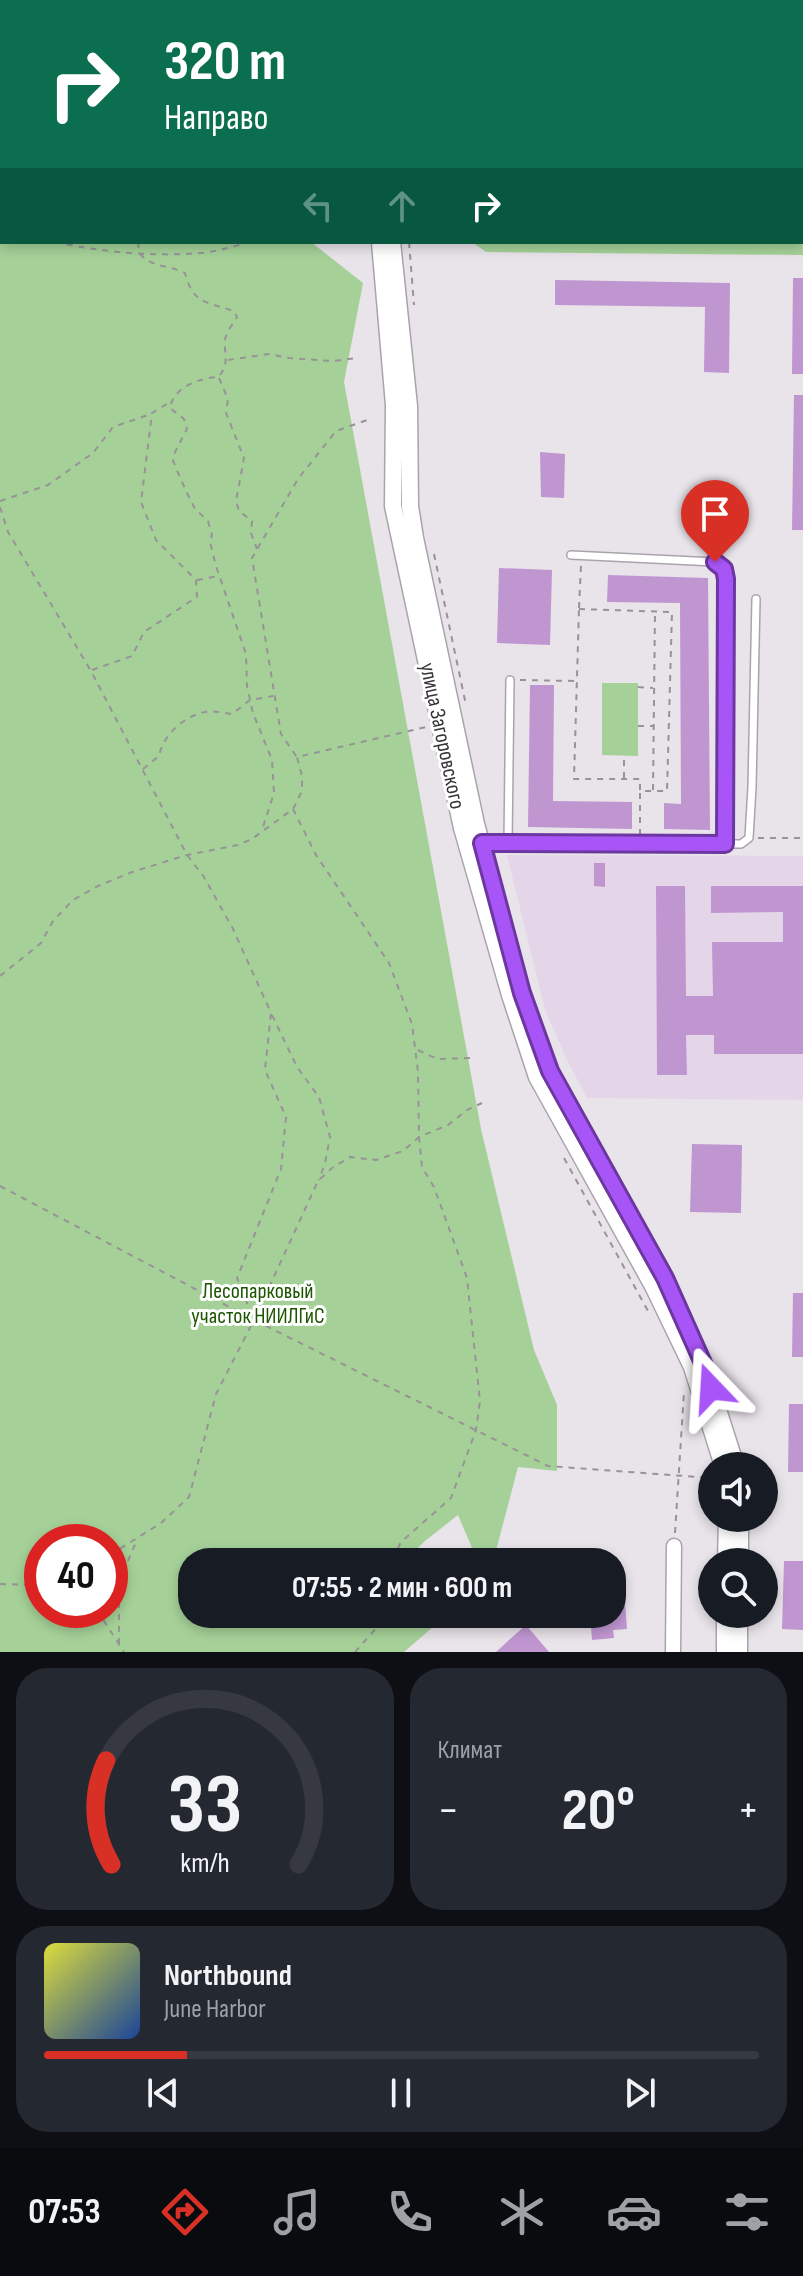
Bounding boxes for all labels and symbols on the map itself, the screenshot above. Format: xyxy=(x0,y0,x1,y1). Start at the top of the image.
pin xyxy=(681,480,749,562)
street label: улица Загоровского xyxy=(413,660,471,812)
park label: Лесопарковый участок НИИЛГиС xyxy=(191,1278,325,1330)
position arrow xyxy=(669,1346,753,1430)
speed limit sign: 40 xyxy=(24,1524,128,1628)

